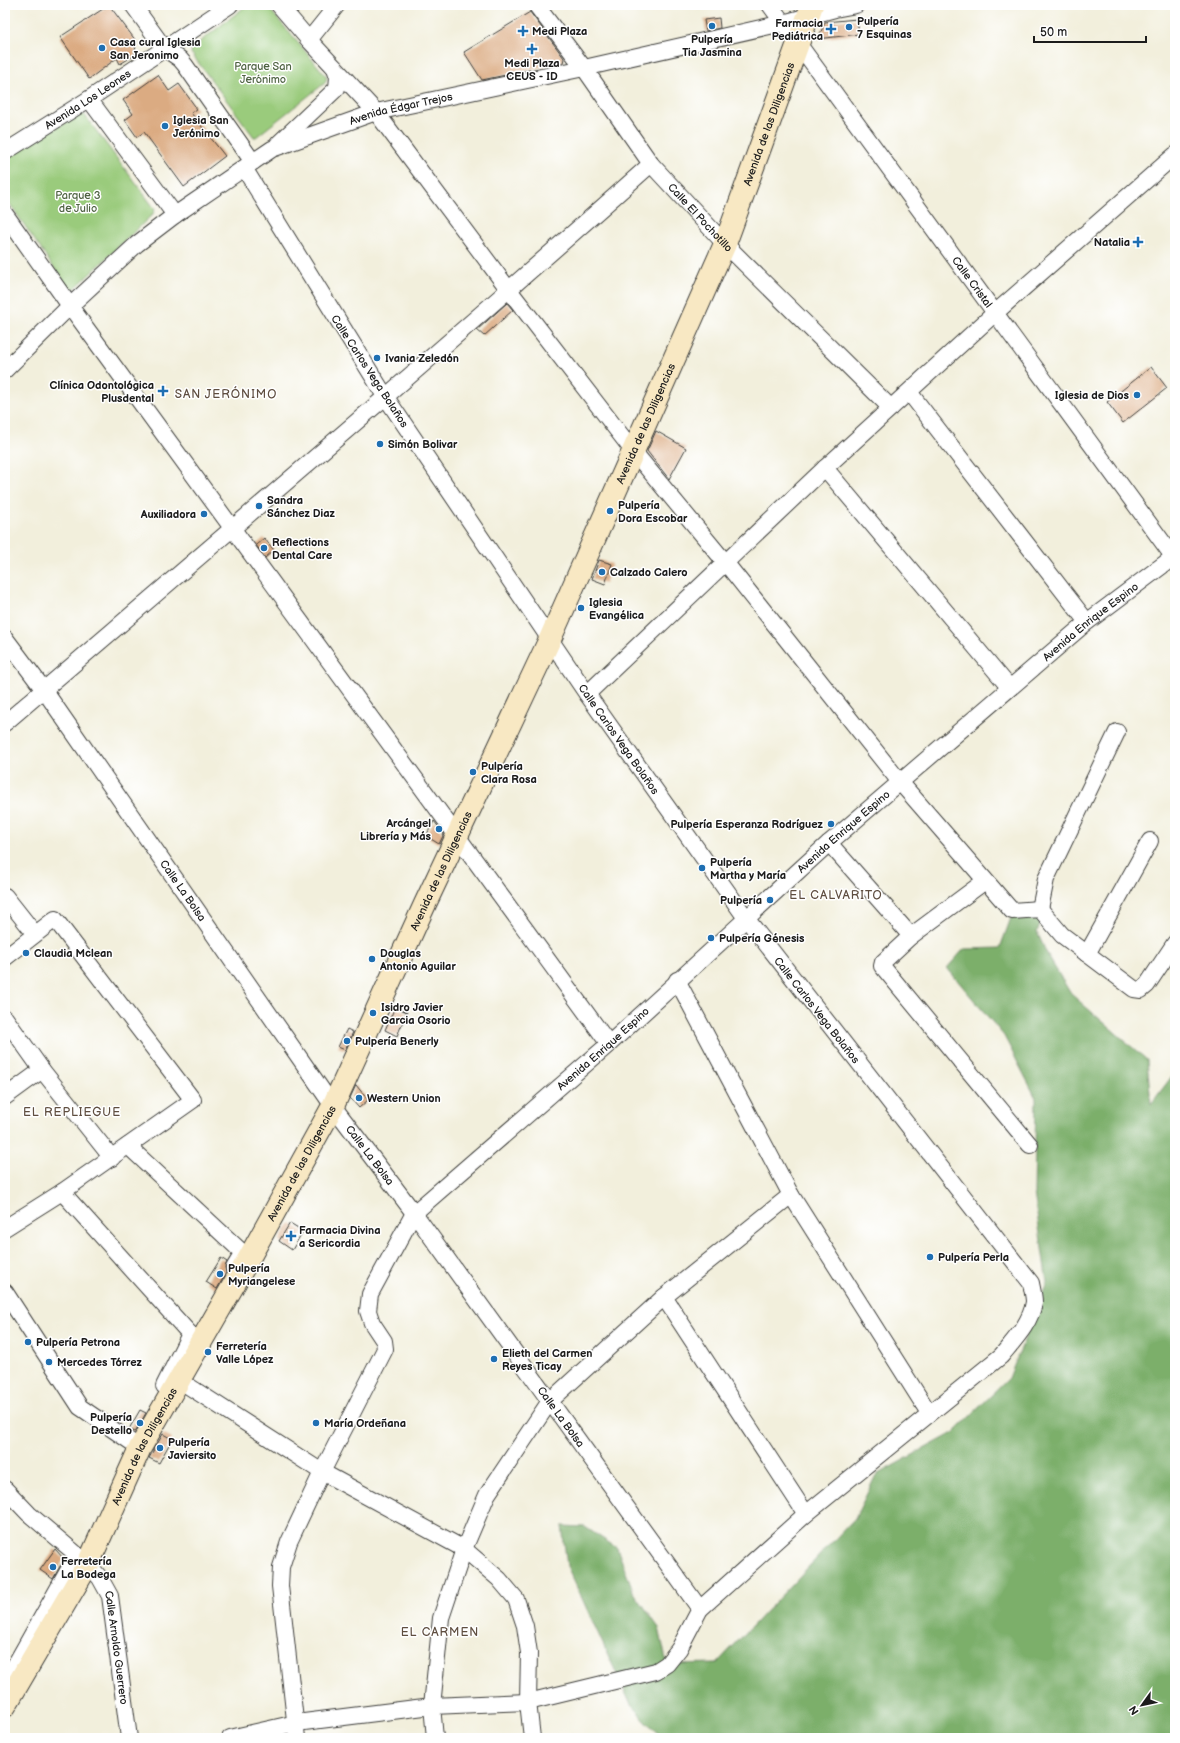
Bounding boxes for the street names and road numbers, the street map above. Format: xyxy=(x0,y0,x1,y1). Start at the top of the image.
street label: Avenida de las Diligencias xyxy=(741,60,798,188)
street label: Avenida Los Leones xyxy=(42,67,134,132)
street label: Avenida Édgar Trejos xyxy=(348,90,454,128)
street label: Calle El Pochotillo xyxy=(665,181,735,255)
street label: Calle Cristal xyxy=(949,254,995,310)
street label: Calle Carlos Vega Bolaños xyxy=(328,313,411,430)
street label: Avenida de las Diligencias xyxy=(614,361,678,486)
street label: Avenida Enrique Espino xyxy=(1040,580,1141,664)
street label: Calle Carlos Vega Bolaños xyxy=(576,682,662,797)
street label: Avenida Enrique Espino xyxy=(795,788,893,876)
street label: Avenida de las Diligencias xyxy=(408,809,475,933)
street label: Calle La Bolsa xyxy=(157,858,209,924)
street label: Calle Carlos Vega Bolaños xyxy=(771,955,863,1067)
street label: Avenida Enrique Espino xyxy=(555,1005,652,1093)
street label: Avenida de las Diligencias xyxy=(265,1103,339,1224)
street label: Calle La Bolsa xyxy=(343,1123,396,1188)
street label: Calle La Bolsa xyxy=(534,1384,587,1450)
street label: Avenida de las Diligencias xyxy=(109,1385,180,1507)
street label: Calle Arnoldo Guerrero xyxy=(101,1588,130,1705)

